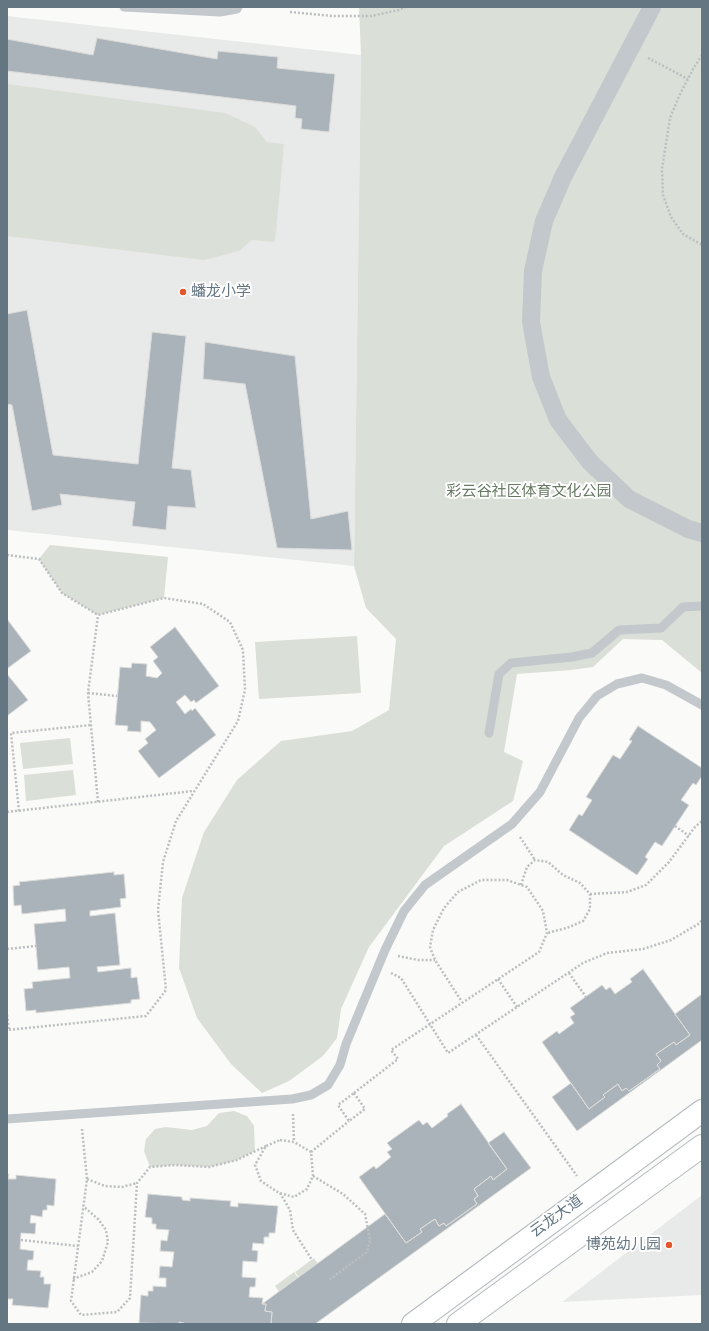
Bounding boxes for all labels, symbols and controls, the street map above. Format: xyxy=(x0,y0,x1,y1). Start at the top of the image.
place label: 蟠龙小学 xyxy=(191,283,251,301)
marker: 蟠龙小学 xyxy=(178,287,188,297)
park label: 彩云谷社区体育文化公园 xyxy=(447,483,611,501)
street label: 云龙大道 xyxy=(527,1192,587,1242)
place label: 博苑幼儿园 xyxy=(586,1236,661,1254)
marker: 博苑幼儿园 xyxy=(664,1240,674,1250)

